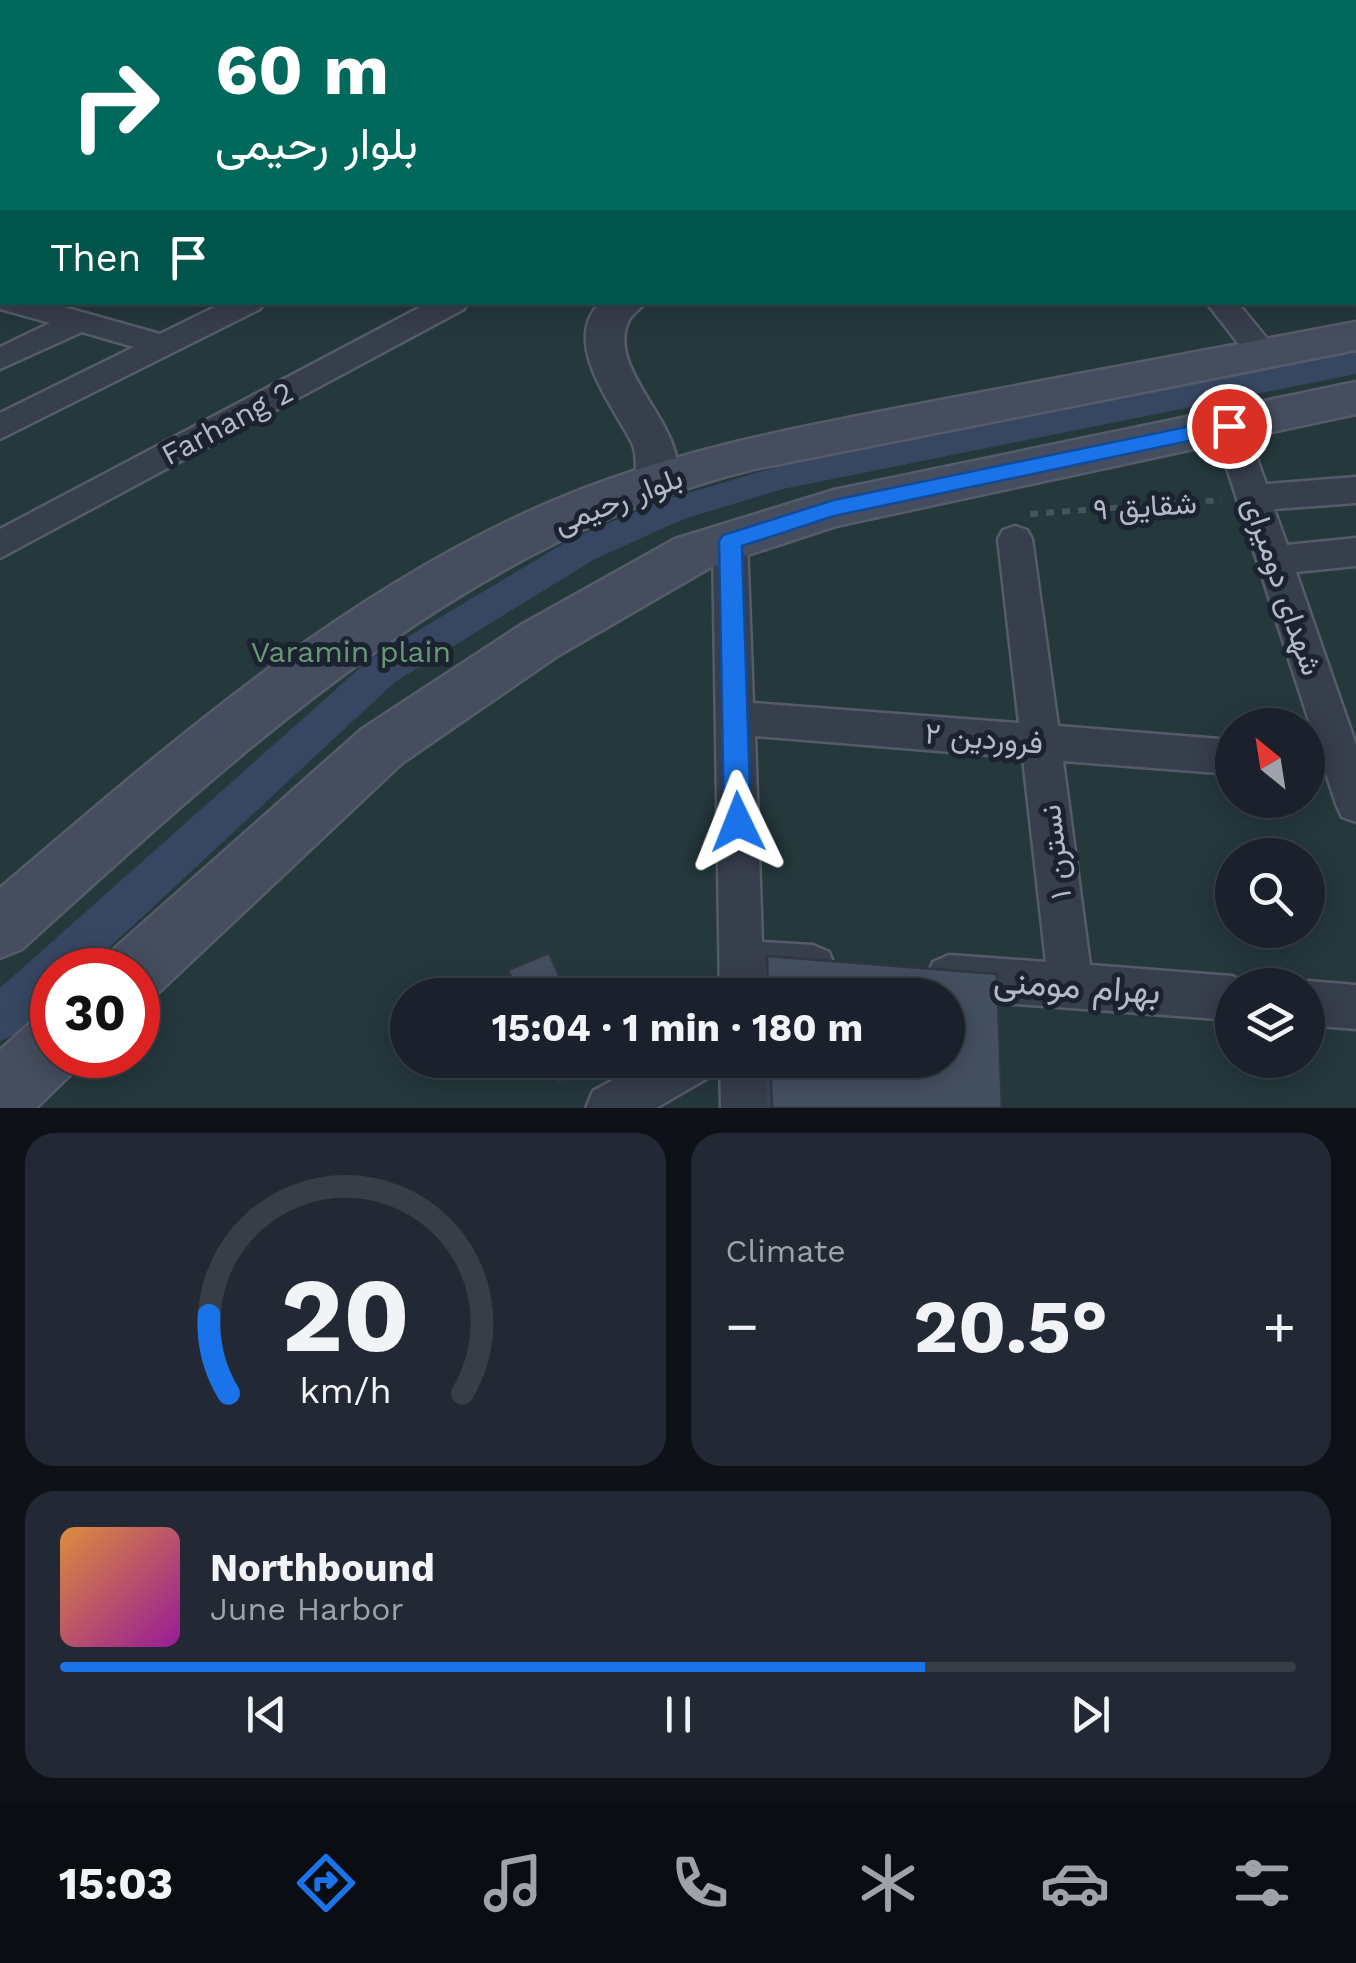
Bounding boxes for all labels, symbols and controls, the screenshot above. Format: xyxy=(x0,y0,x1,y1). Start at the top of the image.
text: 60 m xyxy=(215,29,389,111)
icon: right xyxy=(50,40,180,170)
text: بلوار رحیمی xyxy=(215,117,418,170)
icon: arrive xyxy=(161,230,216,285)
text: Then xyxy=(50,236,141,280)
street label: Farhang 2 xyxy=(155,374,299,472)
pin xyxy=(1187,384,1272,469)
icon: arrive xyxy=(1202,399,1257,454)
street label: بلوار رحیمی xyxy=(549,459,688,541)
street label: شقایق ۹ xyxy=(1092,485,1198,528)
street label: شهدای دومیرای xyxy=(1235,492,1330,680)
park label: Varamin plain xyxy=(251,634,451,669)
north arrow xyxy=(1215,708,1325,818)
map controls xyxy=(1215,708,1325,1078)
street label: فروردین ۲ xyxy=(923,715,1045,762)
position arrow xyxy=(686,770,790,874)
street label: نسترن ۱ xyxy=(1032,803,1079,901)
button: search xyxy=(1215,838,1325,948)
speed limit sign: 30 xyxy=(30,948,160,1078)
street label: بهرام مومنی xyxy=(992,959,1162,1015)
button: layers xyxy=(1215,968,1325,1078)
text: 15:04 · 1 min · 180 m xyxy=(492,1006,863,1050)
text: Climate xyxy=(726,1232,846,1270)
text: 20 xyxy=(281,1254,410,1376)
text: 20.5° xyxy=(913,1282,1108,1370)
text: − xyxy=(726,1294,759,1358)
text: + xyxy=(1263,1294,1296,1358)
text: km/h xyxy=(299,1370,391,1412)
text: Northbound xyxy=(210,1546,435,1590)
text: June Harbor xyxy=(210,1590,404,1628)
icon: previous xyxy=(239,1687,294,1742)
icon: pause xyxy=(651,1687,706,1742)
icon: next xyxy=(1063,1687,1118,1742)
icon: directions xyxy=(291,1848,361,1918)
icon: music xyxy=(478,1848,548,1918)
icon: phone xyxy=(665,1848,735,1918)
icon: climate xyxy=(853,1848,923,1918)
icon: car xyxy=(1040,1848,1110,1918)
icon: filters xyxy=(1227,1848,1297,1918)
text: 15:03 xyxy=(59,1857,173,1910)

